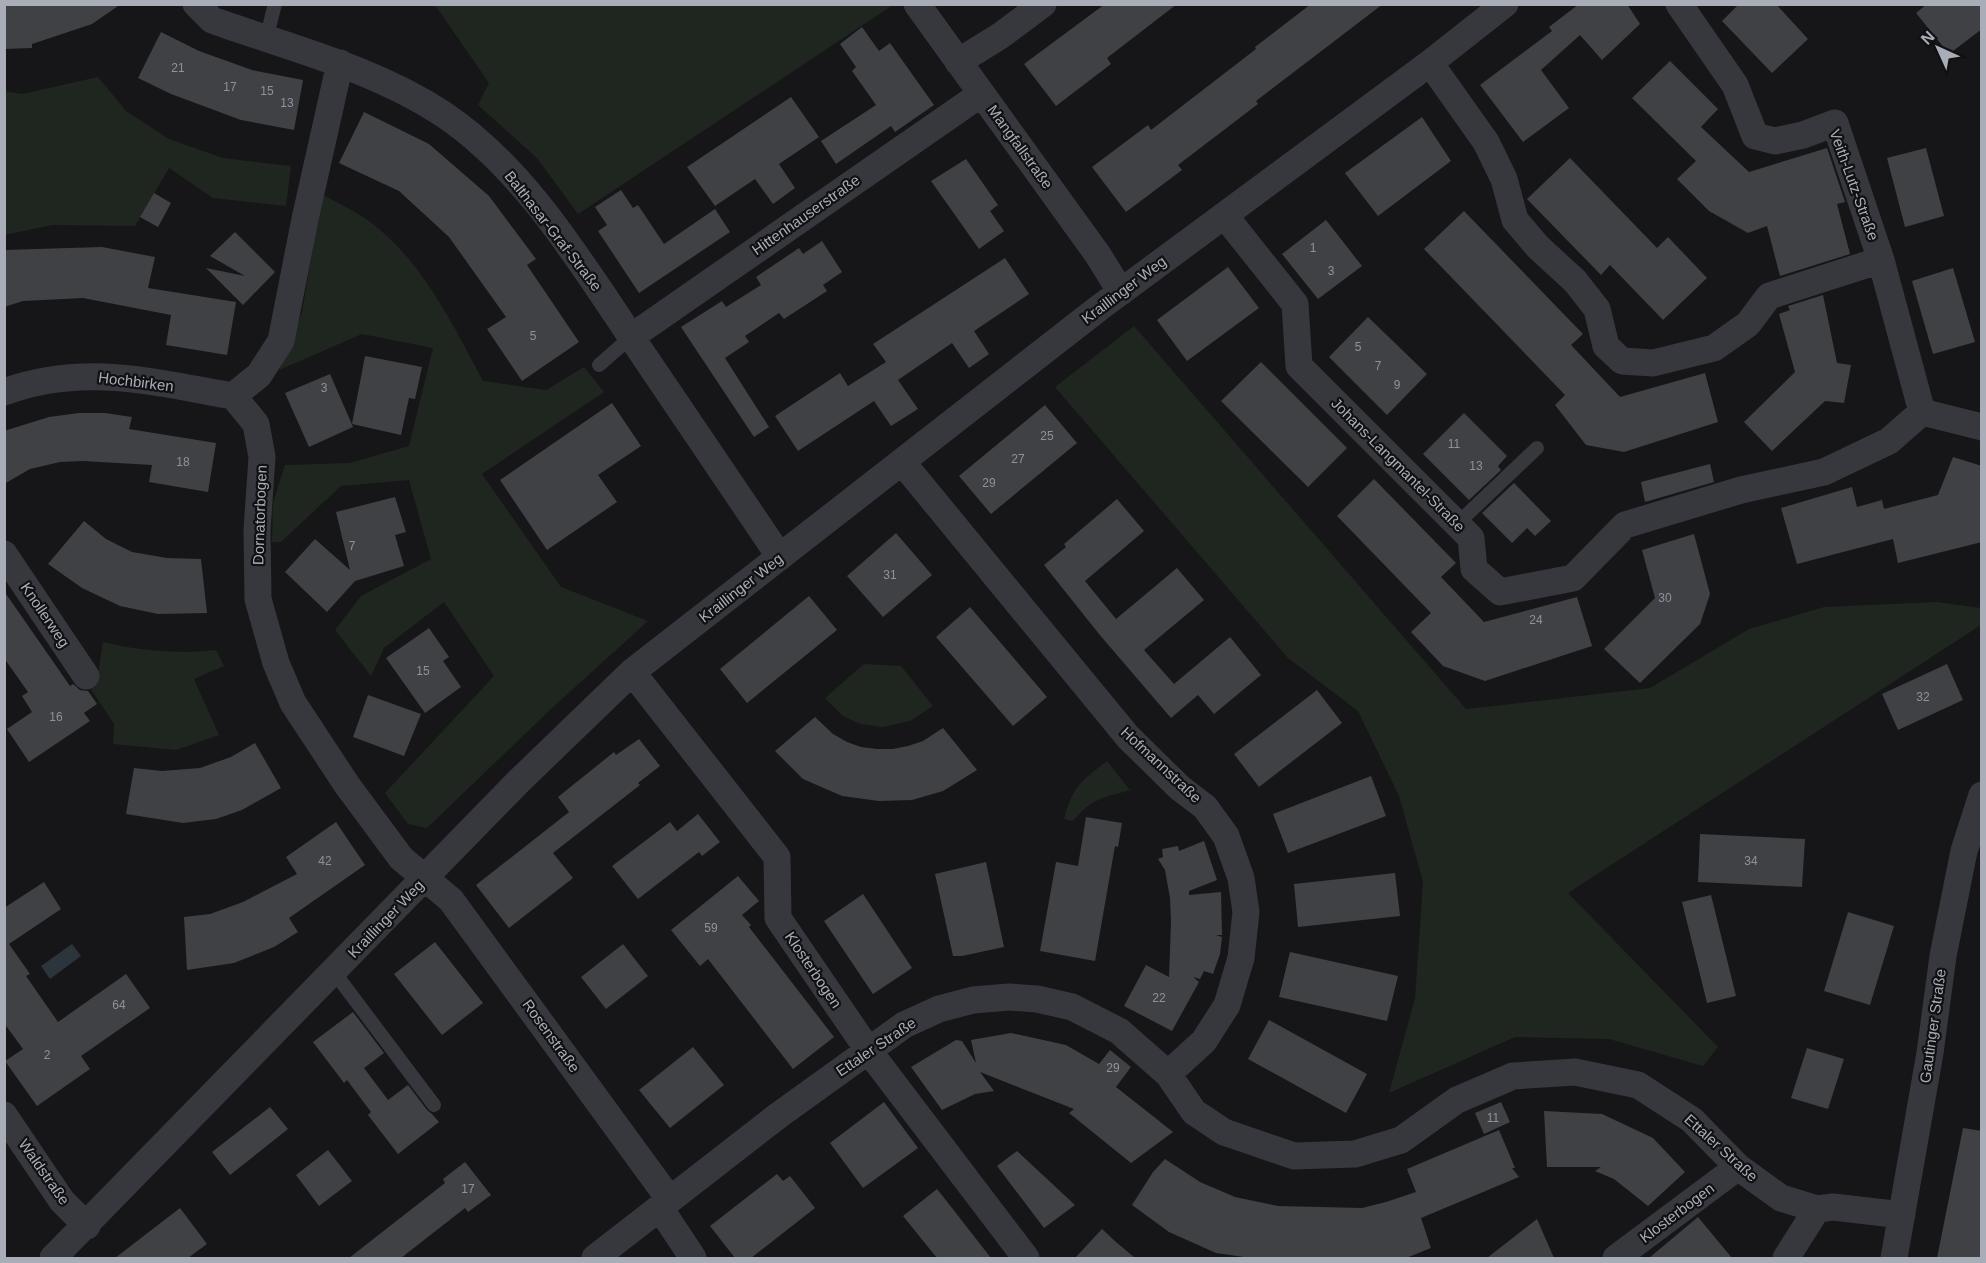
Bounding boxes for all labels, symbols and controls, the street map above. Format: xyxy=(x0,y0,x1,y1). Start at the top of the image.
north arrow xyxy=(1908,18,1968,78)
text: N xyxy=(1918,28,1938,48)
house number: 21 xyxy=(171,61,185,75)
house number: 17 xyxy=(223,80,237,94)
house number: 15 xyxy=(260,84,274,98)
house number: 13 xyxy=(280,96,294,110)
street label: Mangfallstraße xyxy=(984,102,1056,192)
street label: Veith-Lutz-Straße xyxy=(1827,127,1882,243)
street label: Balthasar-Graf-Straße xyxy=(501,167,606,294)
street label: Hittenhauserstraße xyxy=(749,171,863,258)
house number: 1 xyxy=(1310,241,1317,255)
street label: Kraillinger Weg xyxy=(1078,252,1169,327)
house number: 3 xyxy=(1328,264,1335,278)
house number: 5 xyxy=(530,329,537,343)
house number: 5 xyxy=(1355,340,1362,354)
house number: 7 xyxy=(1375,359,1382,373)
street label: Hochbirken xyxy=(97,368,175,395)
house number: 9 xyxy=(1394,378,1401,392)
house number: 3 xyxy=(321,381,328,395)
street label: Johans-Langmantel-Straße xyxy=(1328,394,1469,535)
house number: 25 xyxy=(1040,429,1054,443)
house number: 11 xyxy=(1448,437,1461,451)
house number: 27 xyxy=(1011,452,1025,466)
house number: 18 xyxy=(176,455,190,469)
house number: 13 xyxy=(1469,459,1483,473)
street label: Dornatorbogen xyxy=(249,465,270,565)
house number: 29 xyxy=(982,476,996,490)
house number: 7 xyxy=(349,539,356,553)
street label: Kraillinger Weg xyxy=(695,550,786,626)
house number: 31 xyxy=(883,568,897,582)
street label: Knollerweg xyxy=(18,579,73,650)
house number: 30 xyxy=(1658,591,1672,605)
house number: 24 xyxy=(1529,613,1543,627)
house number: 15 xyxy=(416,664,430,678)
house number: 32 xyxy=(1916,690,1930,704)
house number: 16 xyxy=(49,710,63,724)
street label: Hofmannstraße xyxy=(1118,723,1205,806)
house number: 42 xyxy=(318,854,332,868)
house number: 34 xyxy=(1744,854,1758,868)
street label: Kraillinger Weg xyxy=(344,876,427,961)
house number: 59 xyxy=(704,921,718,935)
street label: Klosterbogen xyxy=(782,928,845,1011)
street label: Gautinger Straße xyxy=(1916,968,1949,1084)
house number: 22 xyxy=(1152,991,1166,1005)
street label: Rosenstraße xyxy=(519,996,584,1075)
house number: 64 xyxy=(112,998,126,1012)
street label: Ettaler Straße xyxy=(833,1014,919,1080)
house number: 2 xyxy=(44,1048,51,1062)
house number: 29 xyxy=(1106,1061,1120,1075)
street label: Ettaler Straße xyxy=(1681,1110,1761,1185)
house number: 11 xyxy=(1487,1111,1500,1125)
street label: Waldstraße xyxy=(16,1136,73,1208)
street label: Klosterbogen xyxy=(1636,1179,1717,1246)
house number: 17 xyxy=(461,1182,475,1196)

